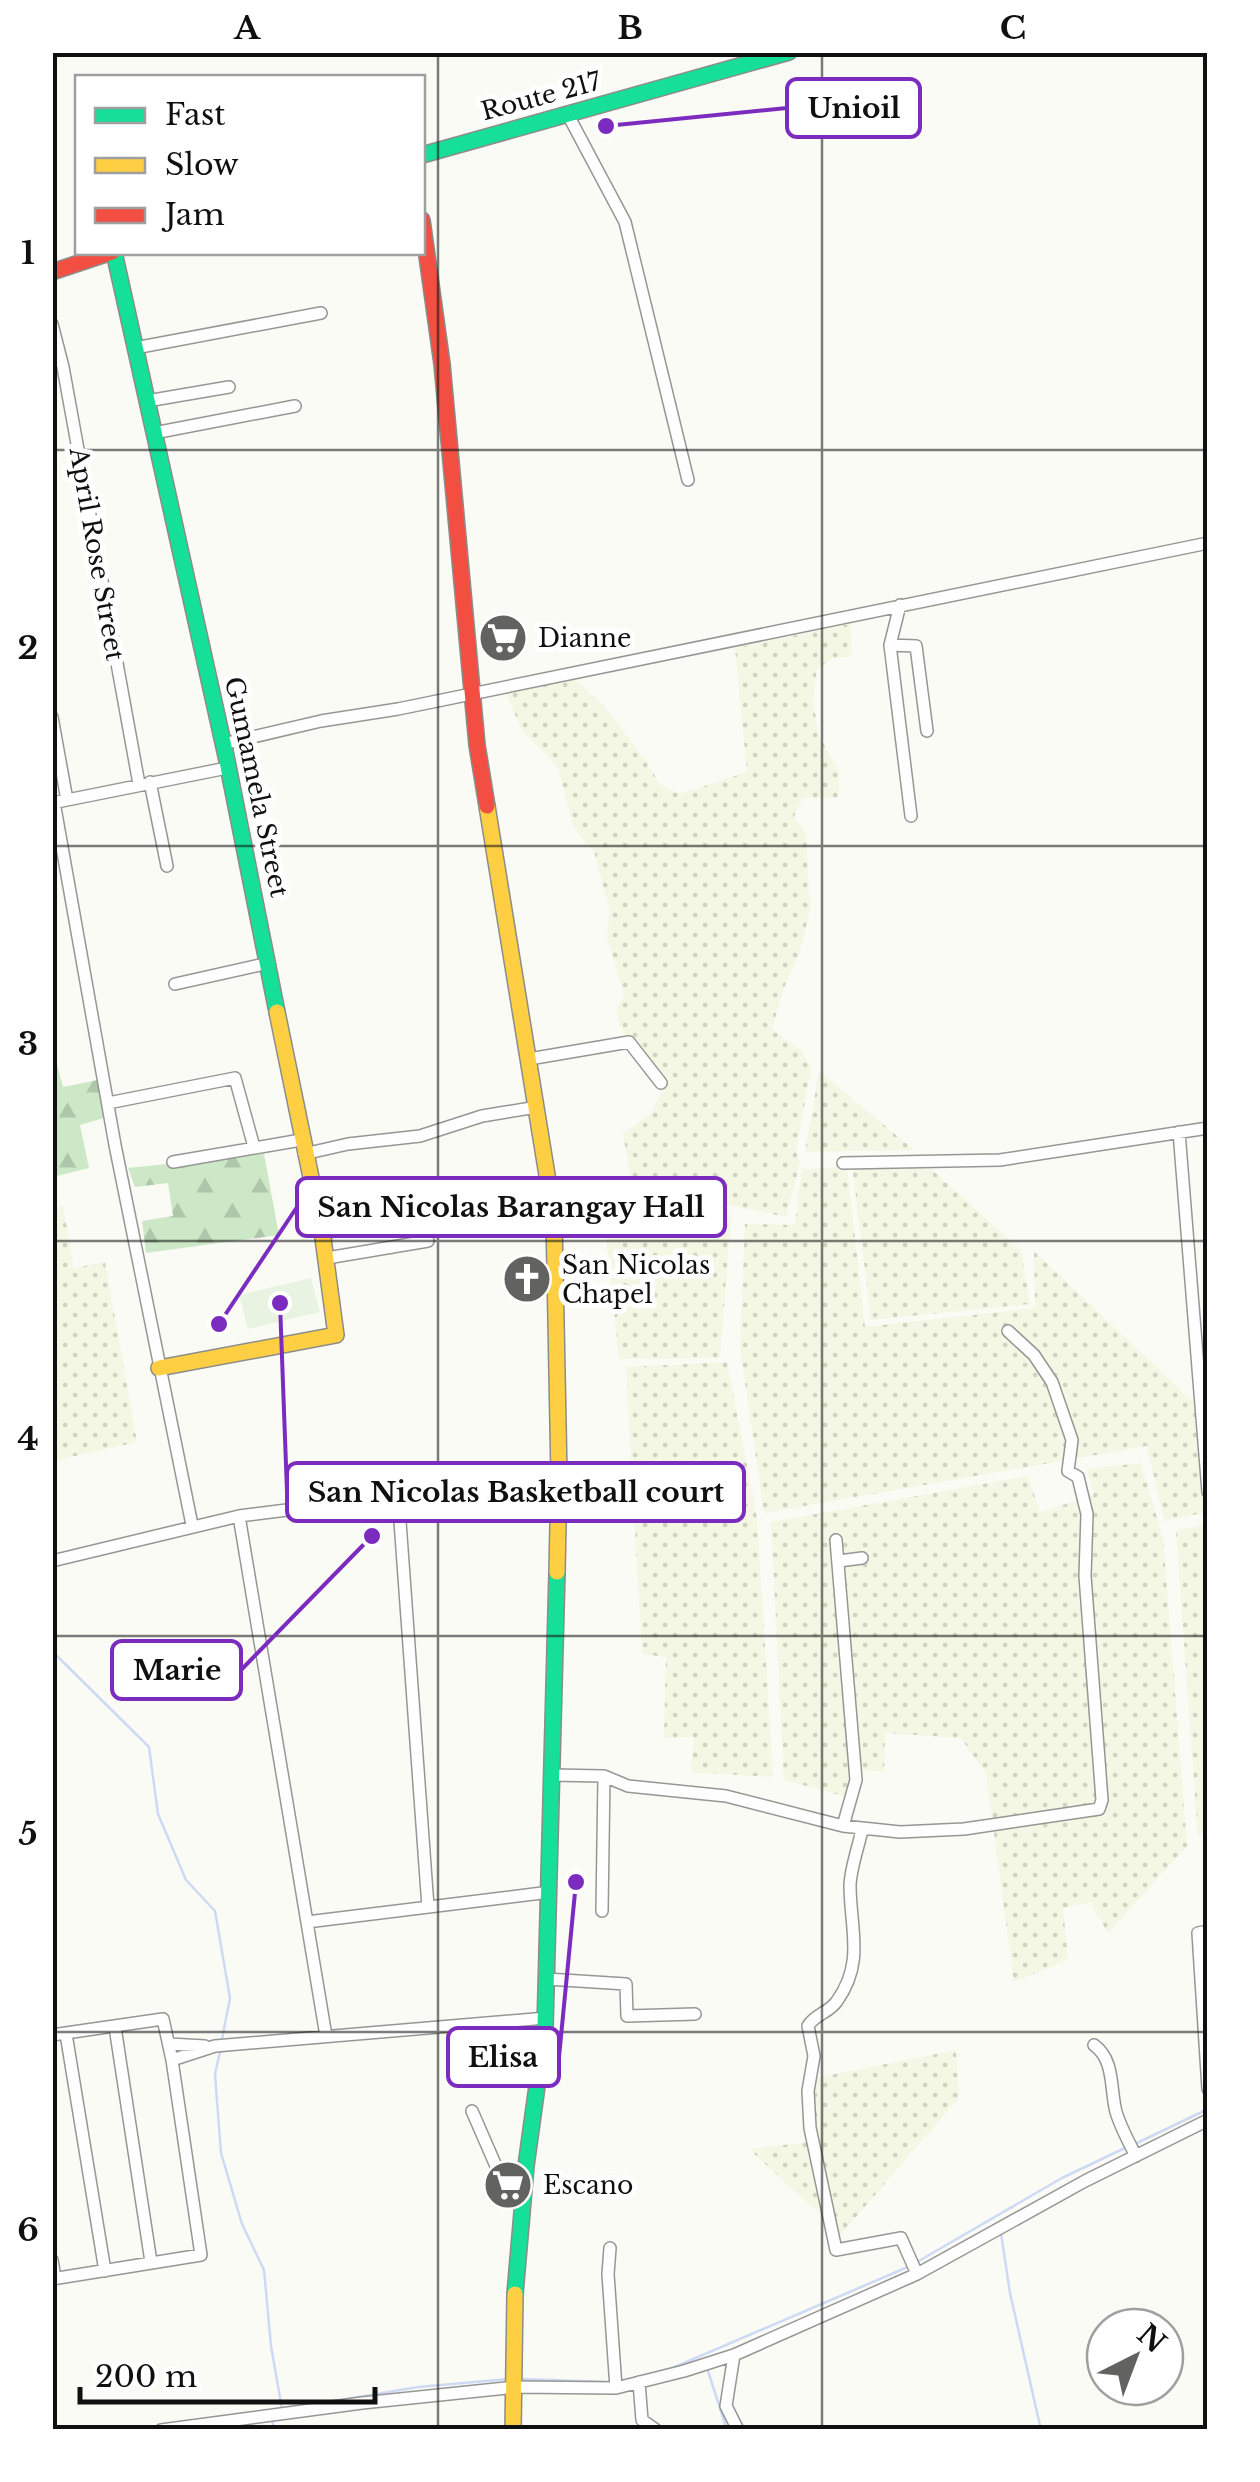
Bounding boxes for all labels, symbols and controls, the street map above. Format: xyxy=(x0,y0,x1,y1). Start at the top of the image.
text: A xyxy=(233,8,261,48)
text: B xyxy=(617,8,643,48)
text: C xyxy=(1000,8,1026,48)
street label: Route 217 xyxy=(478,66,605,127)
legend xyxy=(75,75,425,255)
callout: Unioil xyxy=(787,79,920,137)
text: Unioil xyxy=(808,91,900,126)
text: Fast xyxy=(165,96,226,133)
text: Slow xyxy=(165,146,239,183)
text: Jam xyxy=(161,196,225,233)
text: 1 xyxy=(21,233,35,273)
street label: April Rose Street xyxy=(62,444,131,664)
supermarket icon: Dianne xyxy=(477,612,529,664)
place label: Dianne xyxy=(538,623,631,654)
text: 2 xyxy=(18,628,38,668)
street label: Gumamela Street xyxy=(218,674,295,901)
text: 3 xyxy=(18,1024,38,1064)
callout: San Nicolas Barangay Hall xyxy=(297,1178,725,1236)
text: San Nicolas Barangay Hall xyxy=(317,1190,705,1225)
place label: San Nicolas Chapel xyxy=(562,1250,710,1310)
church icon: San Nicolas Chapel xyxy=(501,1253,553,1305)
text: 4 xyxy=(17,1419,39,1459)
callout: San Nicolas Basketball court xyxy=(287,1463,744,1521)
text: San Nicolas Basketball court xyxy=(308,1475,725,1510)
callout: Marie xyxy=(112,1641,241,1699)
text: Marie xyxy=(133,1653,221,1688)
text: 5 xyxy=(18,1814,38,1854)
callout: Elisa xyxy=(448,2028,559,2086)
text: Elisa xyxy=(468,2040,538,2075)
supermarket icon: Escano xyxy=(482,2159,534,2211)
place label: Escano xyxy=(543,2170,633,2201)
text: 6 xyxy=(17,2210,39,2250)
north arrow xyxy=(1085,2307,1185,2407)
text: N xyxy=(1130,2317,1173,2361)
scale bar xyxy=(80,2342,375,2404)
text: 200 m xyxy=(95,2358,197,2395)

